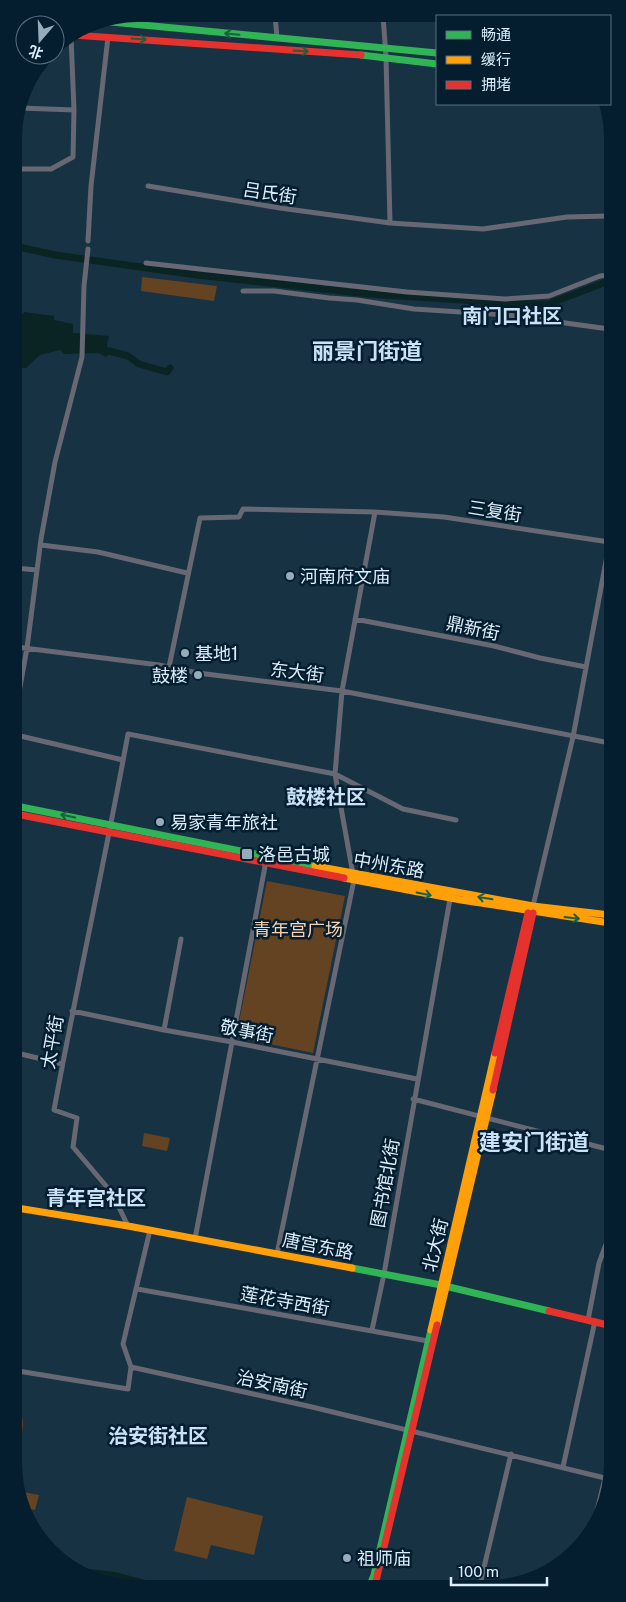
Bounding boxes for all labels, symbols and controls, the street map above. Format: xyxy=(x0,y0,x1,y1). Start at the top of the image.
north arrow xyxy=(15,15,65,65)
legend xyxy=(436,15,611,105)
text: 畅通 xyxy=(481,26,511,43)
one-way arrow xyxy=(224,29,240,39)
one-way arrow xyxy=(131,35,147,44)
text: 北 xyxy=(27,42,45,62)
one-way arrow xyxy=(293,47,309,56)
text: 缓行 xyxy=(481,51,511,68)
text: 拥堵 xyxy=(481,76,511,93)
street label: 吕氏街 xyxy=(242,178,298,208)
district label: 南门口社区 xyxy=(462,304,562,328)
district label: 丽景门街道 xyxy=(312,338,422,364)
street label: 三复街 xyxy=(467,496,523,526)
place label: 河南府文庙 xyxy=(300,566,390,587)
marker: 河南府文庙 xyxy=(284,570,296,582)
street label: 鼎新街 xyxy=(444,612,502,644)
place label: 基地1 xyxy=(195,643,238,664)
marker: 基地1 xyxy=(179,647,191,659)
street label: 东大街 xyxy=(269,658,325,686)
place label: 鼓楼 xyxy=(152,665,188,686)
marker: 鼓楼 xyxy=(192,669,204,681)
district label: 鼓楼社区 xyxy=(286,785,366,809)
one-way arrow xyxy=(61,811,77,821)
place label: 易家青年旅社 xyxy=(170,812,278,833)
marker: 易家青年旅社 xyxy=(154,816,166,828)
place label: 洛邑古城 xyxy=(258,844,330,865)
marker: 洛邑古城 xyxy=(240,847,254,861)
street label: 中州东路 xyxy=(352,848,426,882)
one-way arrow xyxy=(416,890,432,900)
one-way arrow xyxy=(478,892,494,902)
one-way arrow xyxy=(564,913,580,923)
park label: 青年宫广场 xyxy=(253,919,343,940)
street label: 太平街 xyxy=(37,1014,67,1070)
street label: 敬事街 xyxy=(218,1016,276,1046)
district label: 建安门街道 xyxy=(479,1129,589,1155)
street label: 图书馆北街 xyxy=(367,1137,403,1229)
district label: 青年宫社区 xyxy=(46,1186,146,1210)
street label: 北大街 xyxy=(418,1216,452,1274)
street label: 唐宫东路 xyxy=(281,1229,355,1263)
street label: 莲花寺西街 xyxy=(239,1283,331,1319)
street label: 治安南街 xyxy=(235,1366,309,1402)
district label: 治安街社区 xyxy=(108,1424,208,1448)
place label: 祖师庙 xyxy=(357,1548,411,1569)
marker: 祖师庙 xyxy=(341,1552,353,1564)
scale bar xyxy=(451,1554,547,1586)
text: 100 m xyxy=(458,1563,499,1580)

